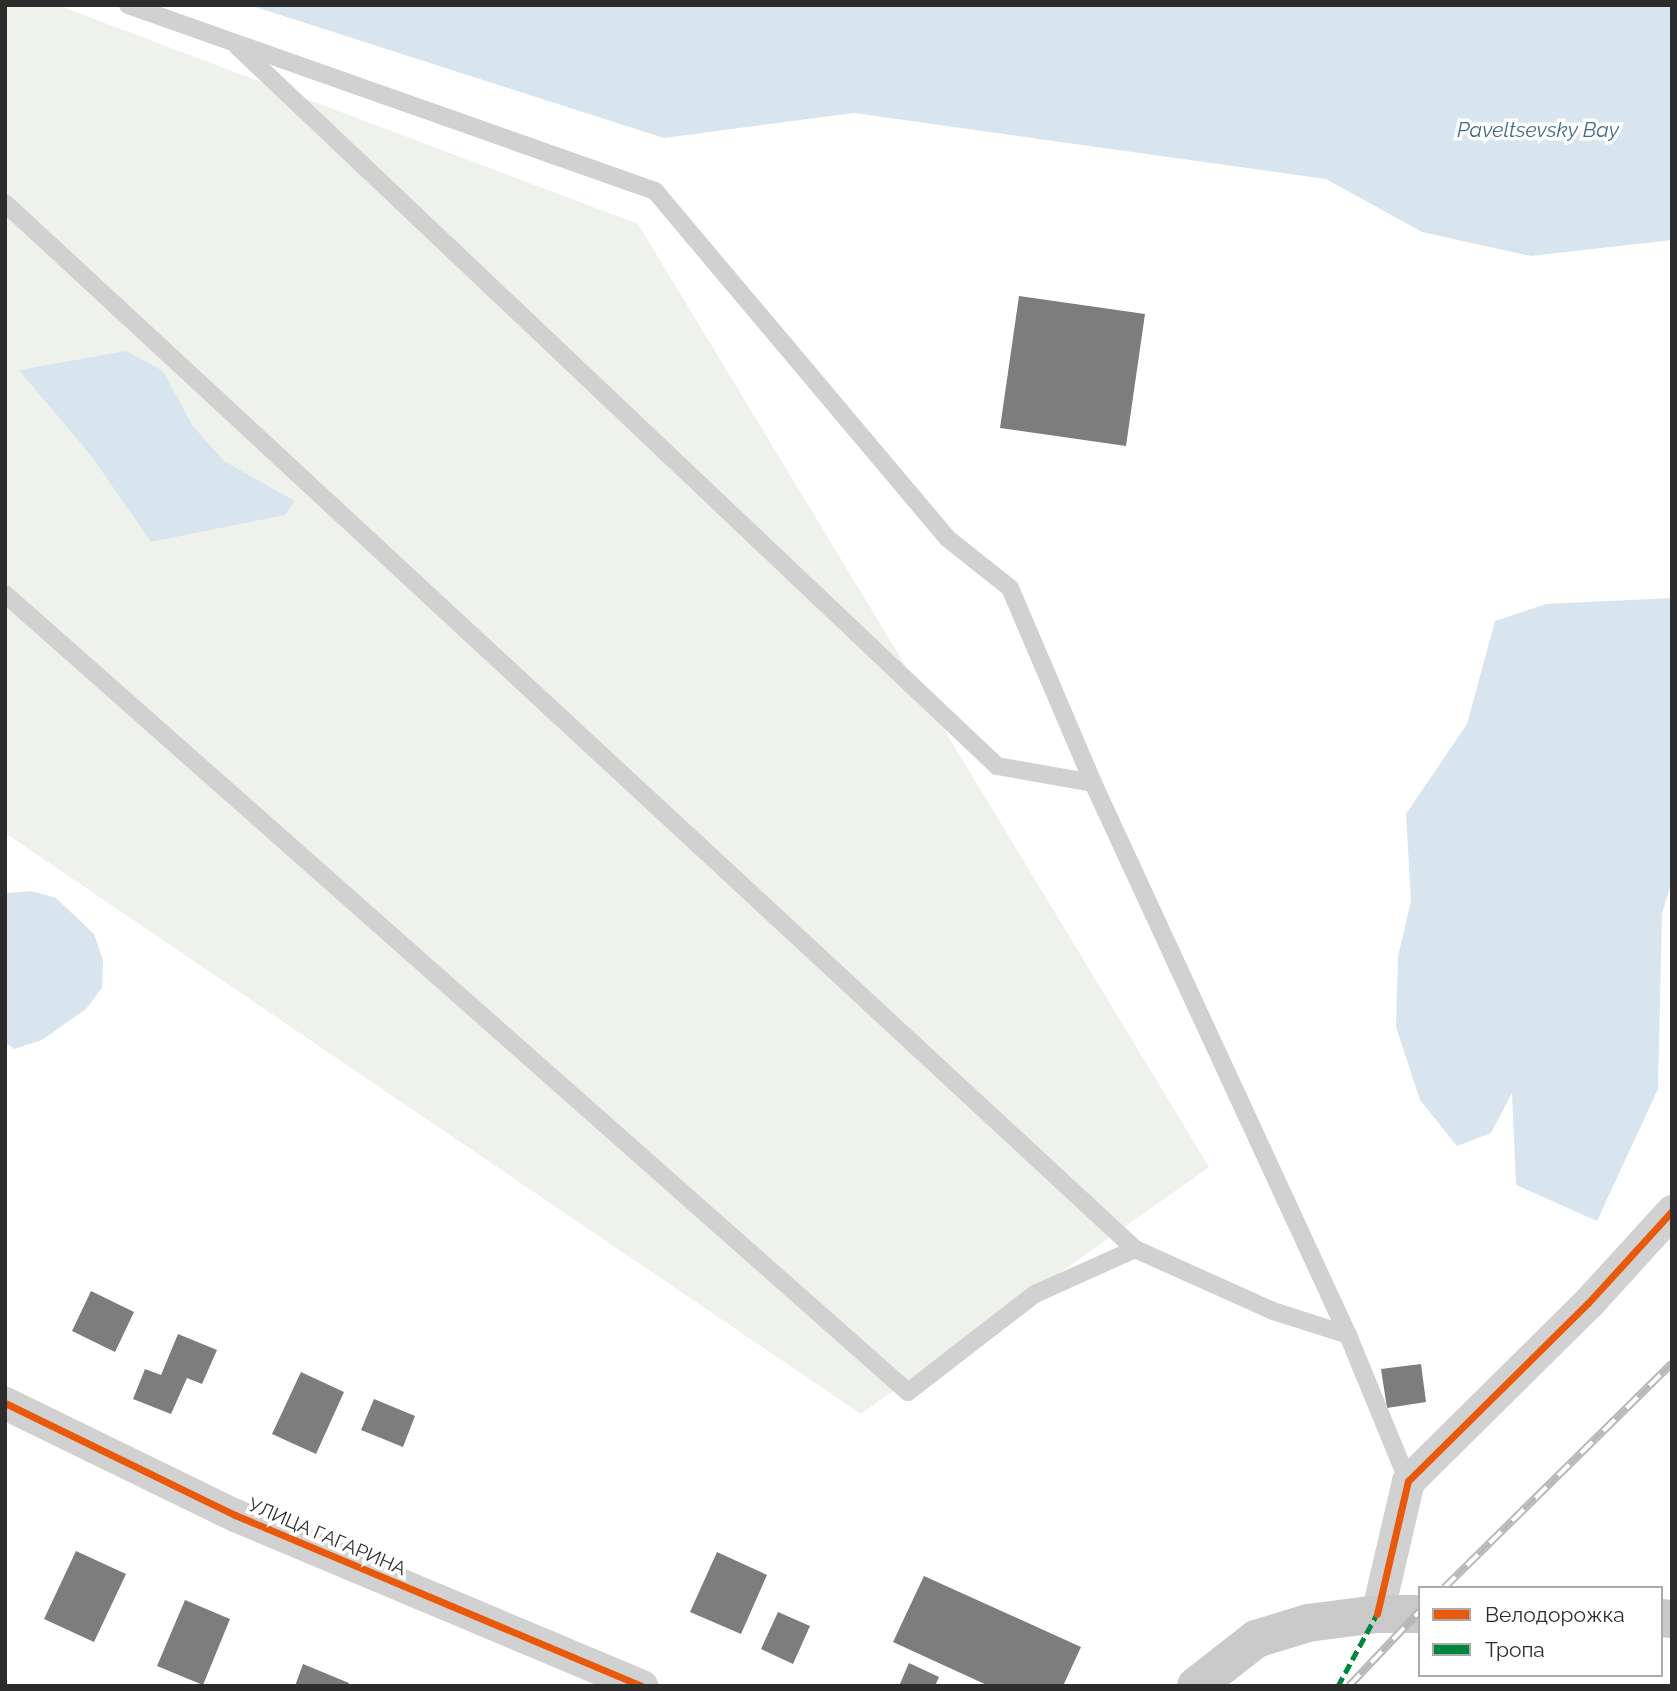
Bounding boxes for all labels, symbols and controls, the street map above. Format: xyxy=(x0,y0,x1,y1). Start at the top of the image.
water label: Paveltsevsky Bay xyxy=(1457,117,1619,143)
street label: УЛИЦА ГАГАРИНА xyxy=(244,1493,410,1581)
legend xyxy=(1418,1586,1663,1677)
text: Велодорожка xyxy=(1485,1602,1625,1627)
text: Тропа xyxy=(1485,1637,1545,1662)

